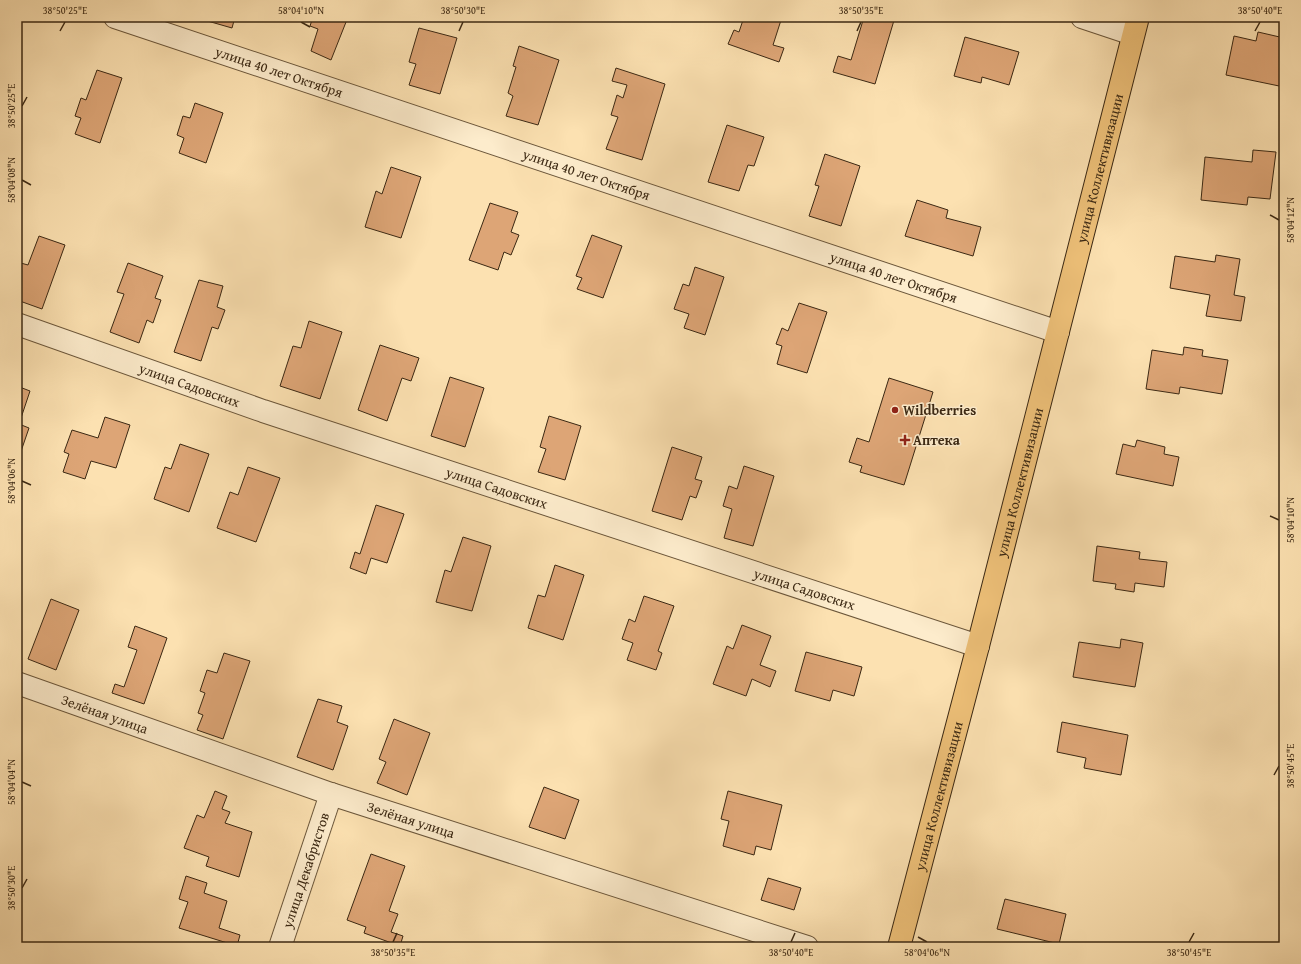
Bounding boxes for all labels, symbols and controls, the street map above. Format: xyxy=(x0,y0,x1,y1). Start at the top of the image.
text: 38°50'25"E xyxy=(43,3,87,18)
text: 58°04'10"N xyxy=(278,3,324,18)
text: 38°50'30"E xyxy=(441,3,485,18)
text: 38°50'35"E xyxy=(839,3,883,18)
text: 38°50'40"E xyxy=(1238,3,1282,18)
street label: улица 40 лет Октября xyxy=(212,41,345,102)
text: 38°50'25"E xyxy=(4,84,19,128)
street label: улица Коллективизации xyxy=(1071,91,1128,246)
street label: улица 40 лет Октября xyxy=(519,144,653,205)
text: 58°04'08"N xyxy=(4,157,19,203)
text: 58°04'12"N xyxy=(1283,197,1298,243)
street label: улица 40 лет Октября xyxy=(826,246,960,308)
street label: улица Садовских xyxy=(135,358,244,412)
place label: Wildberries xyxy=(903,400,976,420)
marker: Wildberries xyxy=(890,405,900,415)
street label: улица Коллективизации xyxy=(991,405,1048,560)
place label: Аптека xyxy=(913,430,961,450)
marker: Аптека xyxy=(900,435,910,445)
text: 58°04'06"N xyxy=(4,458,19,504)
street label: улица Садовских xyxy=(442,461,551,514)
text: 58°04'10"N xyxy=(1283,497,1298,543)
street label: улица Садовских xyxy=(750,563,859,615)
street label: Зелёная улица xyxy=(58,689,151,739)
street label: улица Коллективизации xyxy=(909,719,968,874)
text: 38°50'45"E xyxy=(1283,744,1298,788)
text: 58°04'04"N xyxy=(4,759,19,805)
street label: Зелёная улица xyxy=(365,796,458,843)
street label: улица Декабристов xyxy=(277,810,334,931)
text: 38°50'30"E xyxy=(4,866,19,910)
text: 38°50'35"E xyxy=(371,945,415,960)
text: 38°50'40"E xyxy=(769,945,813,960)
text: 58°04'06"N xyxy=(904,945,950,960)
text: 38°50'45"E xyxy=(1167,945,1211,960)

